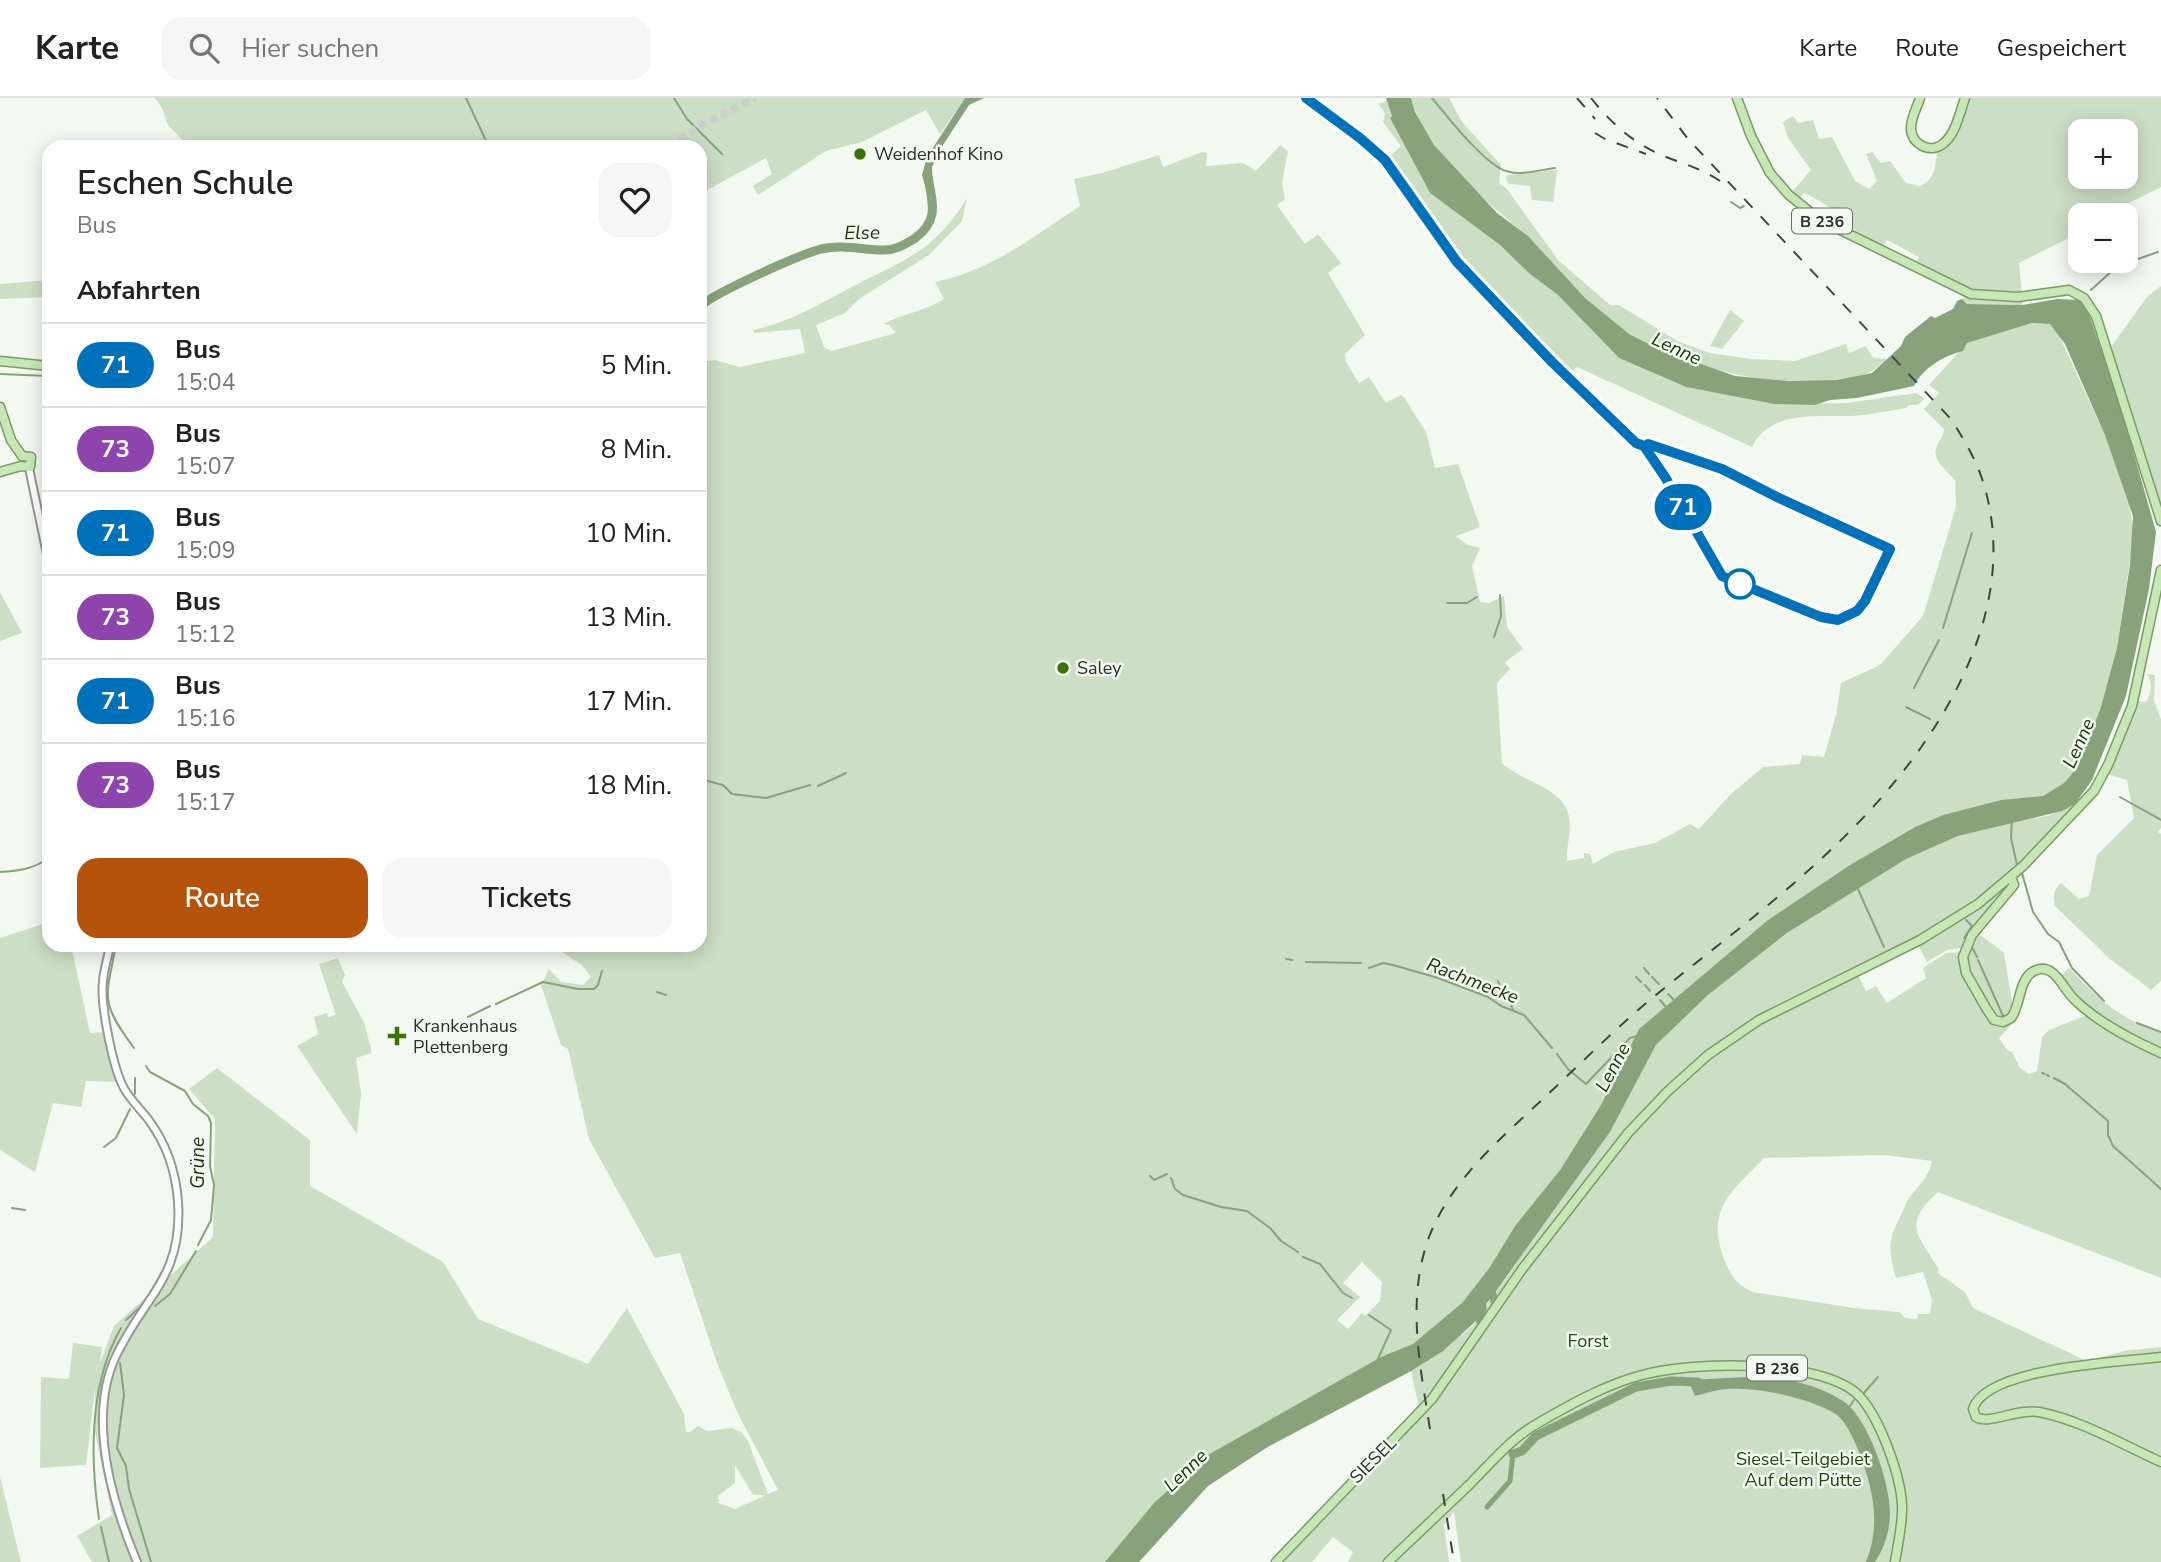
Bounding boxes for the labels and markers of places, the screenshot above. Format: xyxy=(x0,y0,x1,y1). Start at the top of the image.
place label: Weidenhof Kino xyxy=(874,142,1003,166)
marker: Weidenhof Kino xyxy=(852,146,868,162)
unlabelled marker xyxy=(1725,569,1755,599)
place label: Saley xyxy=(1077,656,1122,680)
marker: Saley xyxy=(1055,660,1071,676)
place label: Krankenhaus Plettenberg xyxy=(413,1014,517,1059)
marker: Krankenhaus Plettenberg xyxy=(387,1026,407,1046)

